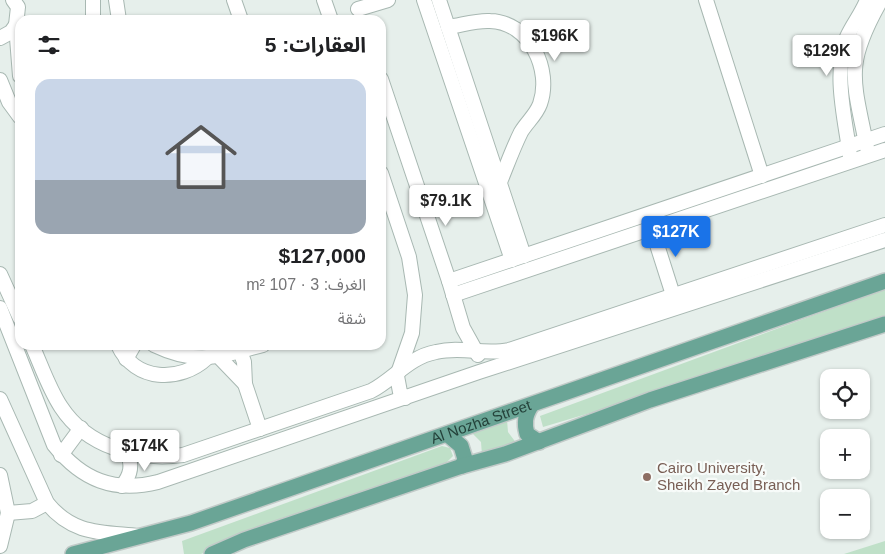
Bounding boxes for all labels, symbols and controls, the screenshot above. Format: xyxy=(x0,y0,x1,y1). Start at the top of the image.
pin: $196K xyxy=(520,20,590,62)
text: $196K xyxy=(531,27,579,44)
icon: filters xyxy=(35,31,63,59)
text: العقارات: 5 xyxy=(265,33,366,56)
pin: $129K xyxy=(792,34,862,77)
text: $129K xyxy=(803,42,851,59)
icon: home xyxy=(156,112,246,202)
pin: $79.1K xyxy=(405,184,487,227)
text: $79.1K xyxy=(420,192,472,209)
pin: $127K xyxy=(641,216,711,258)
text: $127K xyxy=(652,223,700,240)
text: $127,000 xyxy=(278,244,366,267)
text: الغرف: 3 · 107 m² xyxy=(246,276,366,293)
text: شقة xyxy=(338,310,366,327)
map controls xyxy=(820,369,870,539)
button: locate xyxy=(820,369,870,419)
street label: Al Nozha Street xyxy=(428,396,534,447)
button: + xyxy=(820,429,870,479)
pin: $174K xyxy=(110,430,180,472)
text: $174K xyxy=(121,437,169,454)
place label: Cairo University, Sheikh Zayed Branch xyxy=(657,459,800,493)
marker: Cairo University, Sheikh Zayed Branch xyxy=(641,471,653,483)
button: − xyxy=(820,489,870,539)

